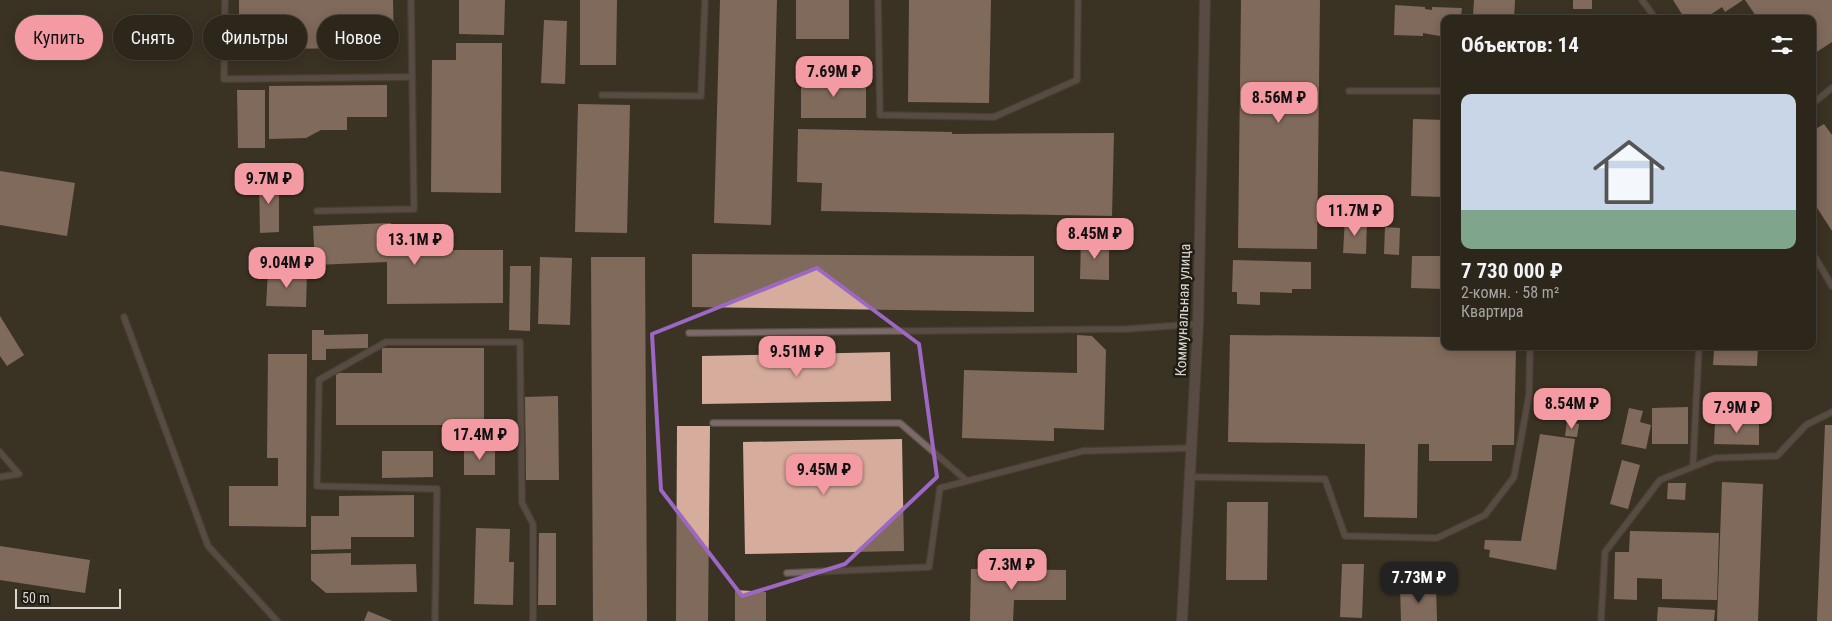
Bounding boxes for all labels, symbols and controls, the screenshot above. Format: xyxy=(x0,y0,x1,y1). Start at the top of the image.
chip: Купить xyxy=(15,15,103,60)
chip: Снять xyxy=(113,15,193,60)
chip: Фильтры xyxy=(203,15,307,60)
chip: Новое xyxy=(317,15,399,60)
icon: filters xyxy=(1768,31,1796,59)
text: Объектов: 14 xyxy=(1461,33,1579,57)
pin: 7.69M ₽ xyxy=(788,56,880,98)
text: 7.69M ₽ xyxy=(807,62,861,81)
pin: 8.56M ₽ xyxy=(1233,82,1325,124)
text: 8.56M ₽ xyxy=(1252,88,1306,107)
icon: home xyxy=(1584,127,1674,217)
pin: 9.7M ₽ xyxy=(228,162,310,205)
text: 9.7M ₽ xyxy=(246,169,292,188)
pin: 11.7M ₽ xyxy=(1309,194,1401,237)
text: 11.7M ₽ xyxy=(1328,201,1382,220)
pin: 8.45M ₽ xyxy=(1049,218,1141,260)
pin: 13.1M ₽ xyxy=(369,224,461,266)
text: 8.45M ₽ xyxy=(1068,224,1122,243)
text: 13.1M ₽ xyxy=(388,230,442,249)
street label: Коммунальная улица xyxy=(1172,243,1194,377)
pin: 9.04M ₽ xyxy=(241,246,333,289)
text: 9.04M ₽ xyxy=(260,253,314,272)
text: 7 730 000 ₽ xyxy=(1461,259,1563,283)
text: 2-комн. · 58 m² xyxy=(1461,283,1559,302)
text: Квартира xyxy=(1461,302,1523,321)
pin: 9.51M ₽ xyxy=(751,336,843,378)
text: 9.51M ₽ xyxy=(770,342,824,361)
pin: 8.54M ₽ xyxy=(1526,388,1618,430)
pin: 7.9M ₽ xyxy=(1696,392,1778,434)
text: 8.54M ₽ xyxy=(1545,394,1599,413)
text: 7.9M ₽ xyxy=(1714,398,1760,417)
pin: 17.4M ₽ xyxy=(434,418,526,461)
text: 17.4M ₽ xyxy=(453,425,507,444)
pin: 9.45M ₽ xyxy=(778,454,870,496)
text: 9.45M ₽ xyxy=(797,460,851,479)
pin: 7.3M ₽ xyxy=(971,548,1053,591)
text: 7.3M ₽ xyxy=(989,555,1035,574)
pin: 7.73M ₽ xyxy=(1373,562,1465,604)
text: 7.73M ₽ xyxy=(1392,568,1446,587)
scale bar xyxy=(15,586,121,609)
text: 50 m xyxy=(22,590,50,606)

